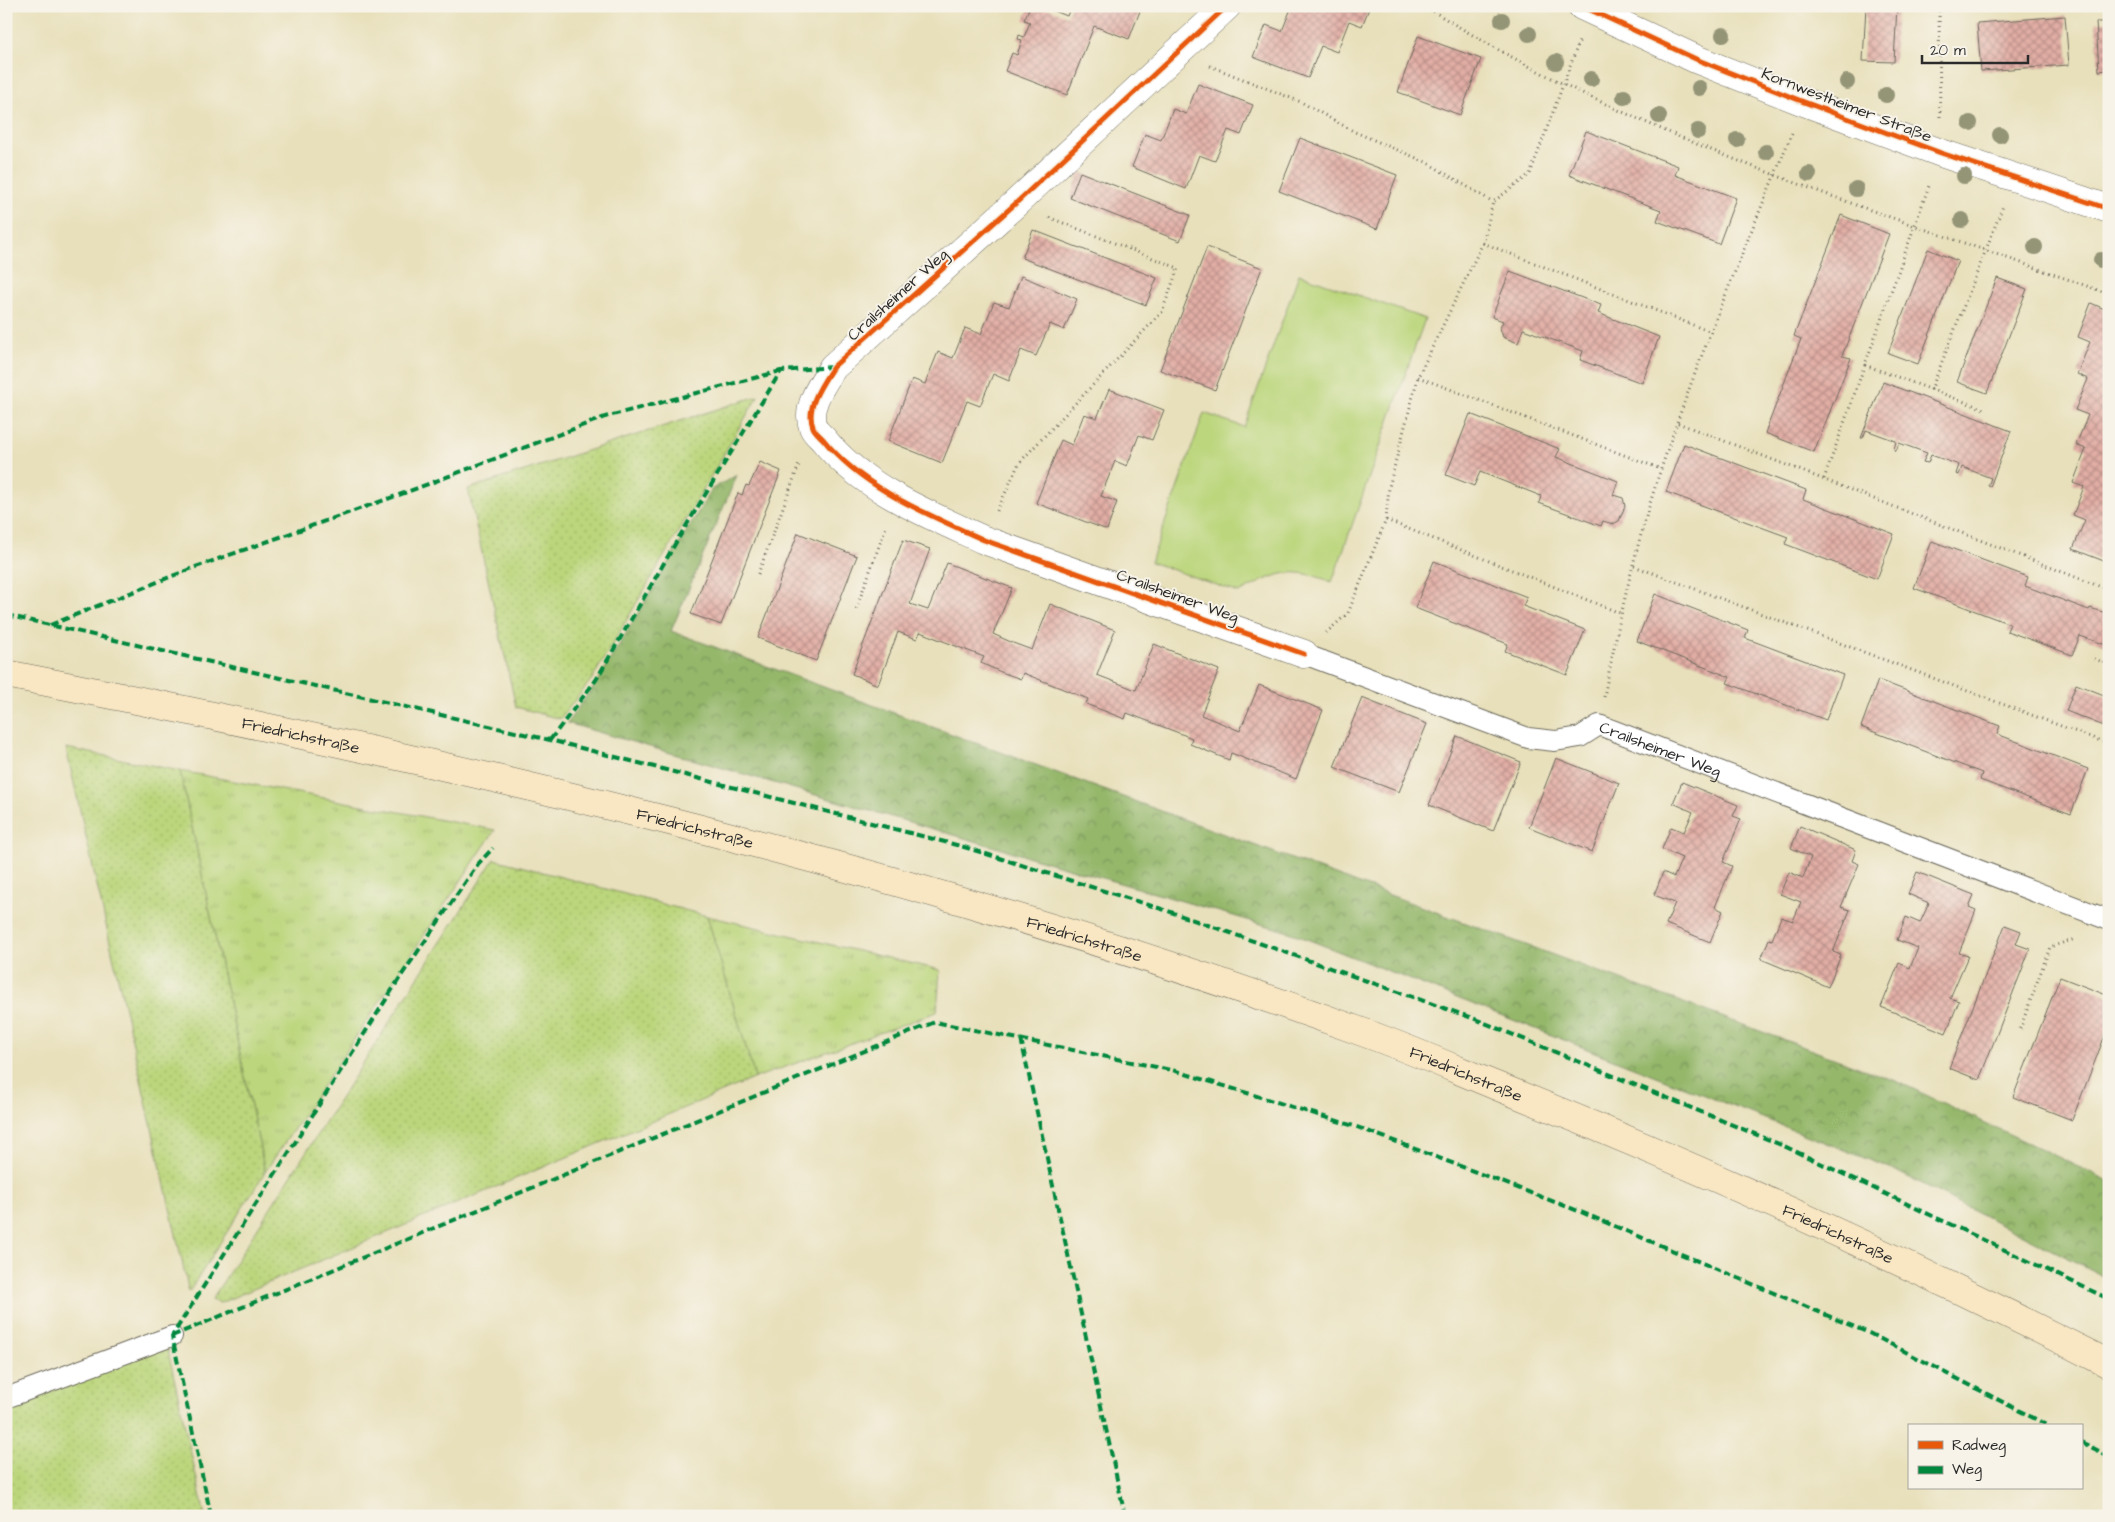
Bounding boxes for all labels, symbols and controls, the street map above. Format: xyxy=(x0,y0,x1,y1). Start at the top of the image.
scale bar xyxy=(1922,32,2029,64)
text: 20 m xyxy=(1930,40,1966,61)
street label: Kornwestheimer Straße xyxy=(1758,62,1935,148)
street label: Crailsheimer Weg xyxy=(843,244,953,347)
street label: Crailsheimer Weg xyxy=(1113,564,1242,629)
street label: Friedrichstraße xyxy=(240,712,362,759)
street label: Crailsheimer Weg xyxy=(1596,716,1724,784)
street label: Friedrichstraße xyxy=(634,803,756,854)
street label: Friedrichstraße xyxy=(1024,911,1145,968)
street label: Friedrichstraße xyxy=(1406,1041,1526,1107)
street label: Friedrichstraße xyxy=(1779,1199,1897,1269)
legend xyxy=(1908,1424,2082,1490)
text: Radweg xyxy=(1952,1435,2006,1457)
text: Weg xyxy=(1952,1459,1982,1481)

